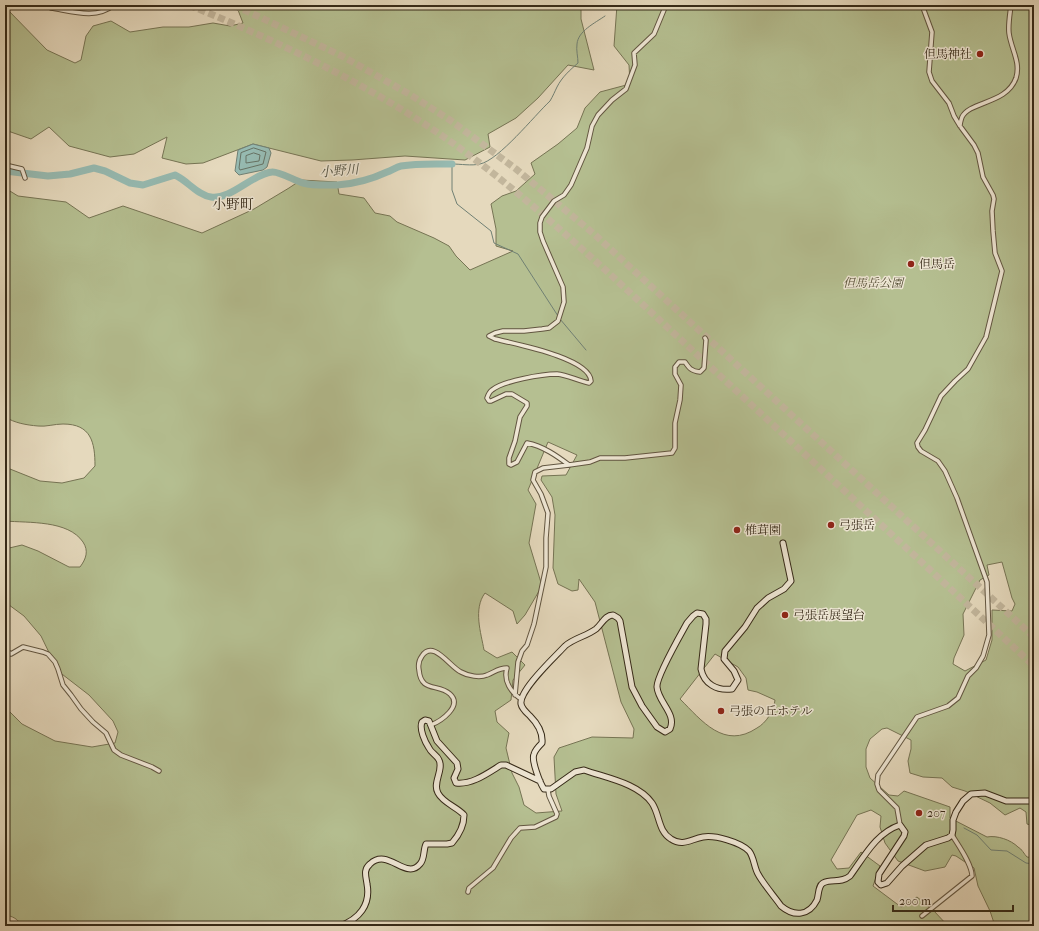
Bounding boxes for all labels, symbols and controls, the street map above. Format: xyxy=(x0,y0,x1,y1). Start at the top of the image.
place label: 但馬神社 xyxy=(924,47,972,61)
marker: 但馬神社 xyxy=(975,49,985,59)
water label: 小野川 xyxy=(319,161,361,180)
district label: 小野町 xyxy=(212,196,254,213)
place label: 但馬岳 xyxy=(919,257,955,271)
marker: 但馬岳 xyxy=(906,259,916,269)
park label: 但馬岳公園 xyxy=(843,276,905,290)
place label: 弓張岳 xyxy=(839,518,875,532)
marker: 弓張岳 xyxy=(826,520,836,530)
place label: 椎茸園 xyxy=(745,523,781,537)
marker: 椎茸園 xyxy=(732,525,742,535)
place label: 弓張岳展望台 xyxy=(793,608,865,622)
marker: 弓張岳展望台 xyxy=(780,610,790,620)
place label: 弓張の丘ホテル xyxy=(729,704,812,718)
marker: 弓張の丘ホテル xyxy=(716,706,726,716)
place label: 207 xyxy=(927,806,946,820)
marker: 207 xyxy=(914,808,924,818)
scale bar xyxy=(893,887,1013,913)
text: 200 m xyxy=(899,894,931,908)

